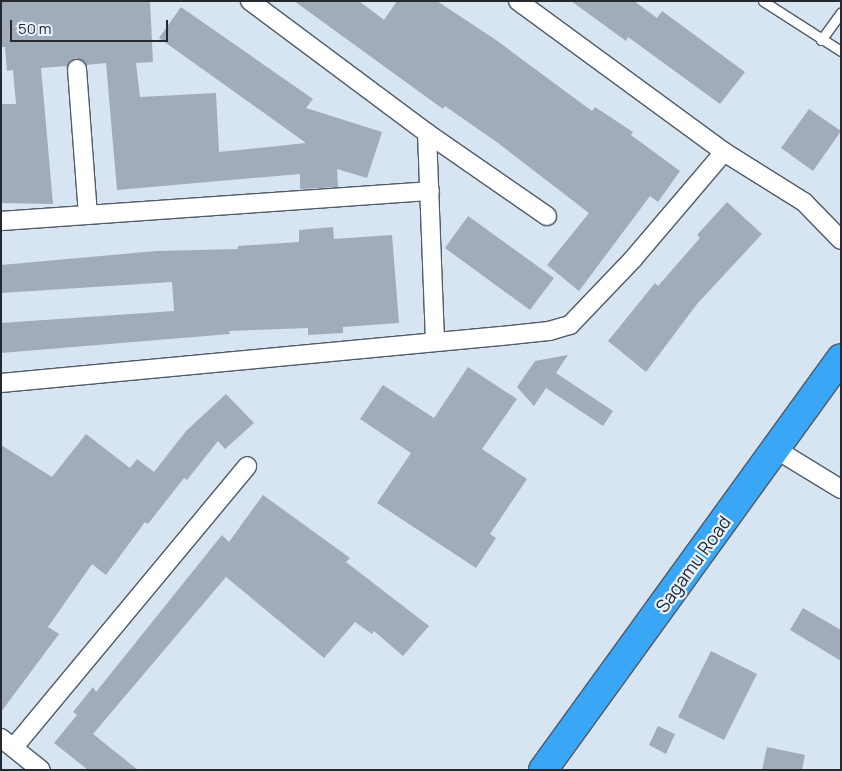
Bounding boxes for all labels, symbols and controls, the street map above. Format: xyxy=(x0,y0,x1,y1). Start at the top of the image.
scale bar xyxy=(12,10,170,42)
text: 50 m xyxy=(18,18,52,39)
street label: Sagamu Road xyxy=(651,512,735,616)

